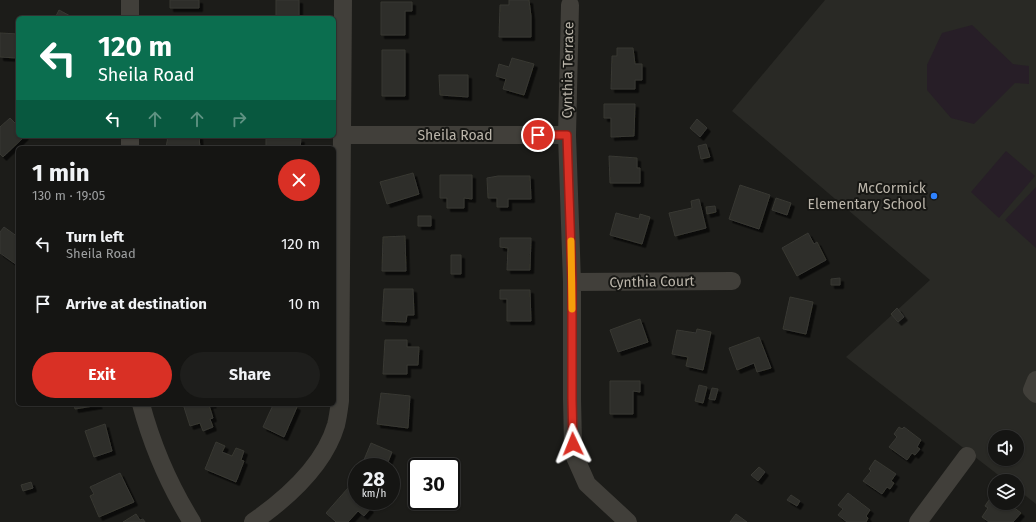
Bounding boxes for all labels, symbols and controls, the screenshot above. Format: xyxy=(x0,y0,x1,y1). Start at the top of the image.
street label: Cynthia Terrace xyxy=(559,21,577,119)
text: 120 m xyxy=(98,30,172,63)
icon: left xyxy=(32,32,84,84)
text: Sheila Road xyxy=(98,64,195,86)
icon: left xyxy=(102,108,124,130)
icon: ahead xyxy=(144,108,166,130)
icon: ahead xyxy=(186,108,208,130)
icon: right xyxy=(228,108,250,130)
pin xyxy=(521,118,555,152)
icon: arrive xyxy=(527,124,549,146)
street label: Sheila Road xyxy=(417,127,493,144)
text: 1 min xyxy=(32,159,90,187)
button: close xyxy=(278,159,320,201)
place label: McCormick Elementary School xyxy=(808,180,927,213)
text: 130 m · 19:05 xyxy=(32,188,105,203)
marker: McCormick Elementary School xyxy=(929,191,939,201)
text: Turn left xyxy=(66,228,124,246)
icon: left xyxy=(32,233,54,255)
text: 120 m xyxy=(281,235,320,253)
text: Sheila Road xyxy=(66,246,136,261)
street label: Cynthia Court xyxy=(609,273,696,291)
icon: arrive xyxy=(32,293,54,315)
text: Arrive at destination xyxy=(66,295,207,313)
text: 10 m xyxy=(288,295,320,313)
button: Exit xyxy=(32,352,172,398)
button: Share xyxy=(180,352,320,398)
position arrow xyxy=(552,423,594,465)
map controls xyxy=(988,430,1024,510)
button: sound xyxy=(988,430,1024,466)
speed limit sign: 30 xyxy=(408,458,460,510)
text: 28 xyxy=(363,467,385,491)
button: layers xyxy=(988,474,1024,510)
text: km/h xyxy=(362,488,386,500)

